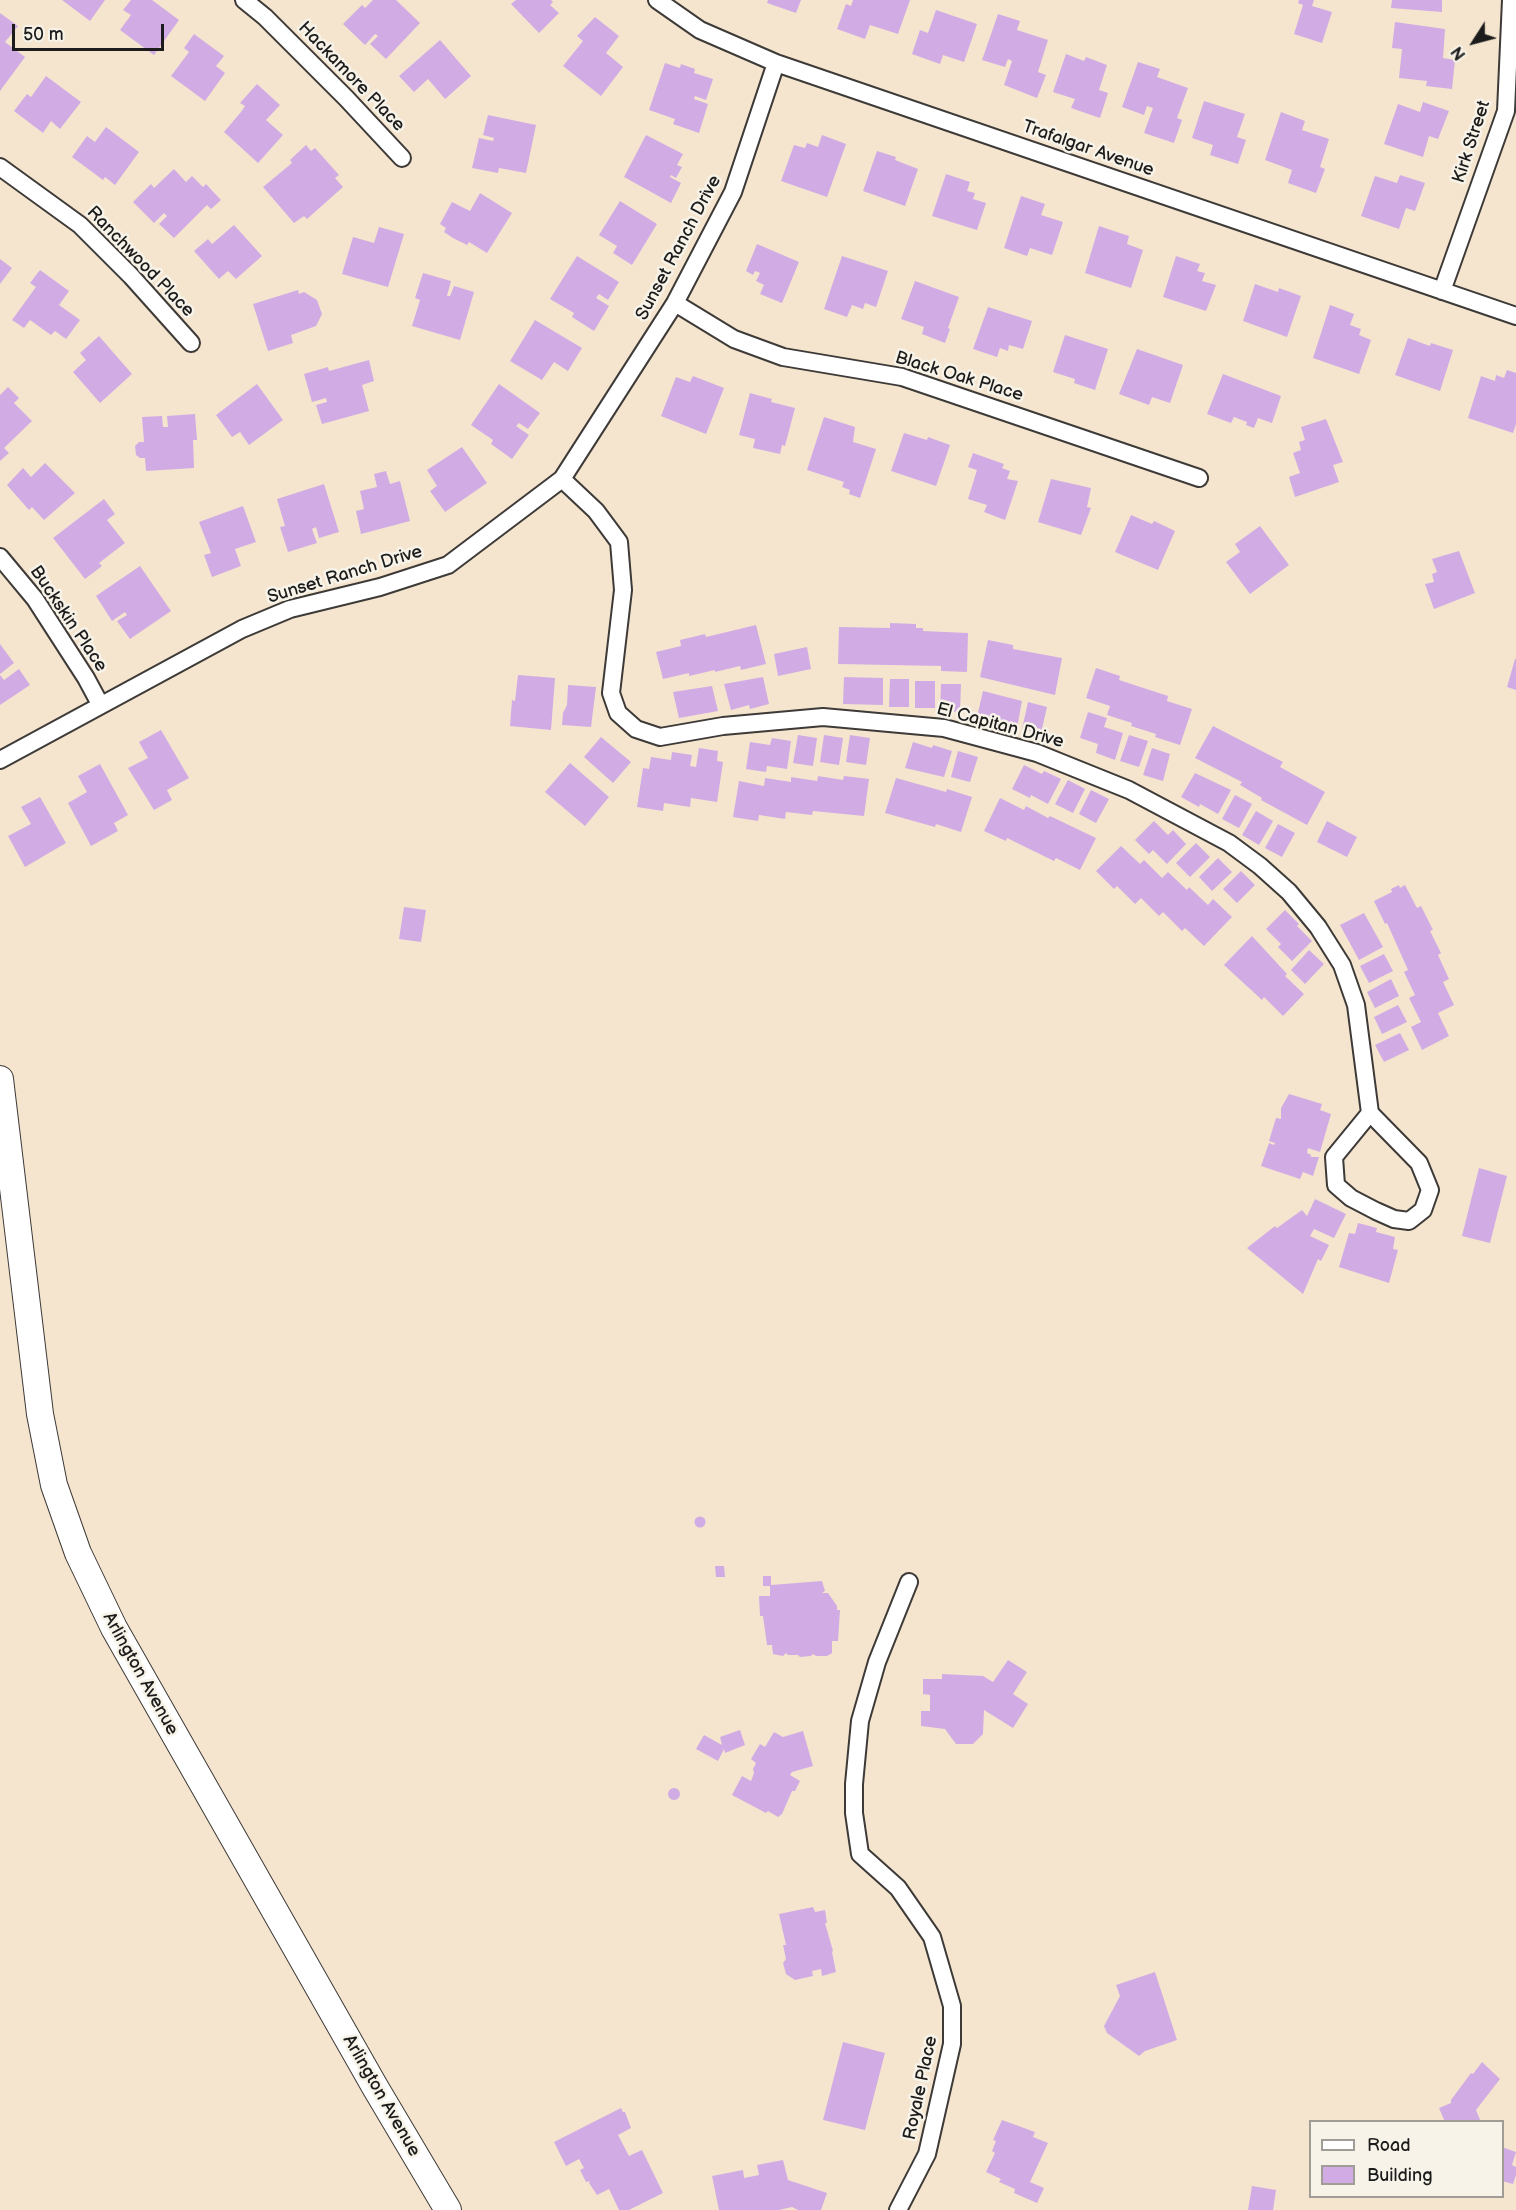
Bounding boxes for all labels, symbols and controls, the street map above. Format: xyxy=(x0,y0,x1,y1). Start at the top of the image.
scale bar xyxy=(15,12,166,50)
north arrow xyxy=(1444,12,1504,72)
street label: Hackamore Place xyxy=(293,18,409,136)
text: 50 m xyxy=(23,24,64,45)
text: N xyxy=(1448,42,1470,63)
street label: Kirk Street xyxy=(1449,98,1495,186)
street label: Trafalgar Avenue xyxy=(1019,116,1157,182)
street label: Sunset Ranch Drive xyxy=(632,172,726,324)
street label: Ranchwood Place xyxy=(82,202,198,322)
street label: Black Oak Place xyxy=(892,347,1026,407)
street label: Sunset Ranch Drive xyxy=(265,541,425,609)
street label: Buckskin Place xyxy=(25,562,111,676)
street label: El Capitan Drive xyxy=(934,699,1066,753)
street label: Arlington Avenue xyxy=(97,1609,183,1739)
street label: Arlington Avenue xyxy=(337,2031,425,2161)
street label: Royale Place xyxy=(899,2034,943,2142)
legend xyxy=(1309,2120,1504,2198)
text: Road xyxy=(1367,2135,1411,2156)
text: Building xyxy=(1367,2165,1433,2186)

